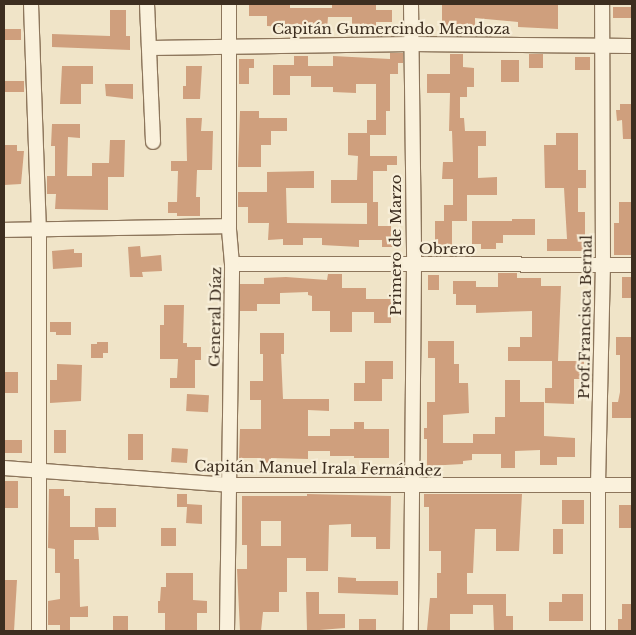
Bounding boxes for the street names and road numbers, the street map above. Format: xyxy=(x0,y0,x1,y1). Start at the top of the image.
street label: Capitán Gumercindo Mendoza xyxy=(272,20,510,38)
street label: Primero de Marzo xyxy=(387,174,405,316)
street label: Prof.Francisca Bernal xyxy=(575,235,595,399)
street label: Obrero xyxy=(419,240,475,258)
street label: General Díaz xyxy=(205,267,225,367)
street label: Capitán Manuel Irala Fernández xyxy=(194,457,442,479)

